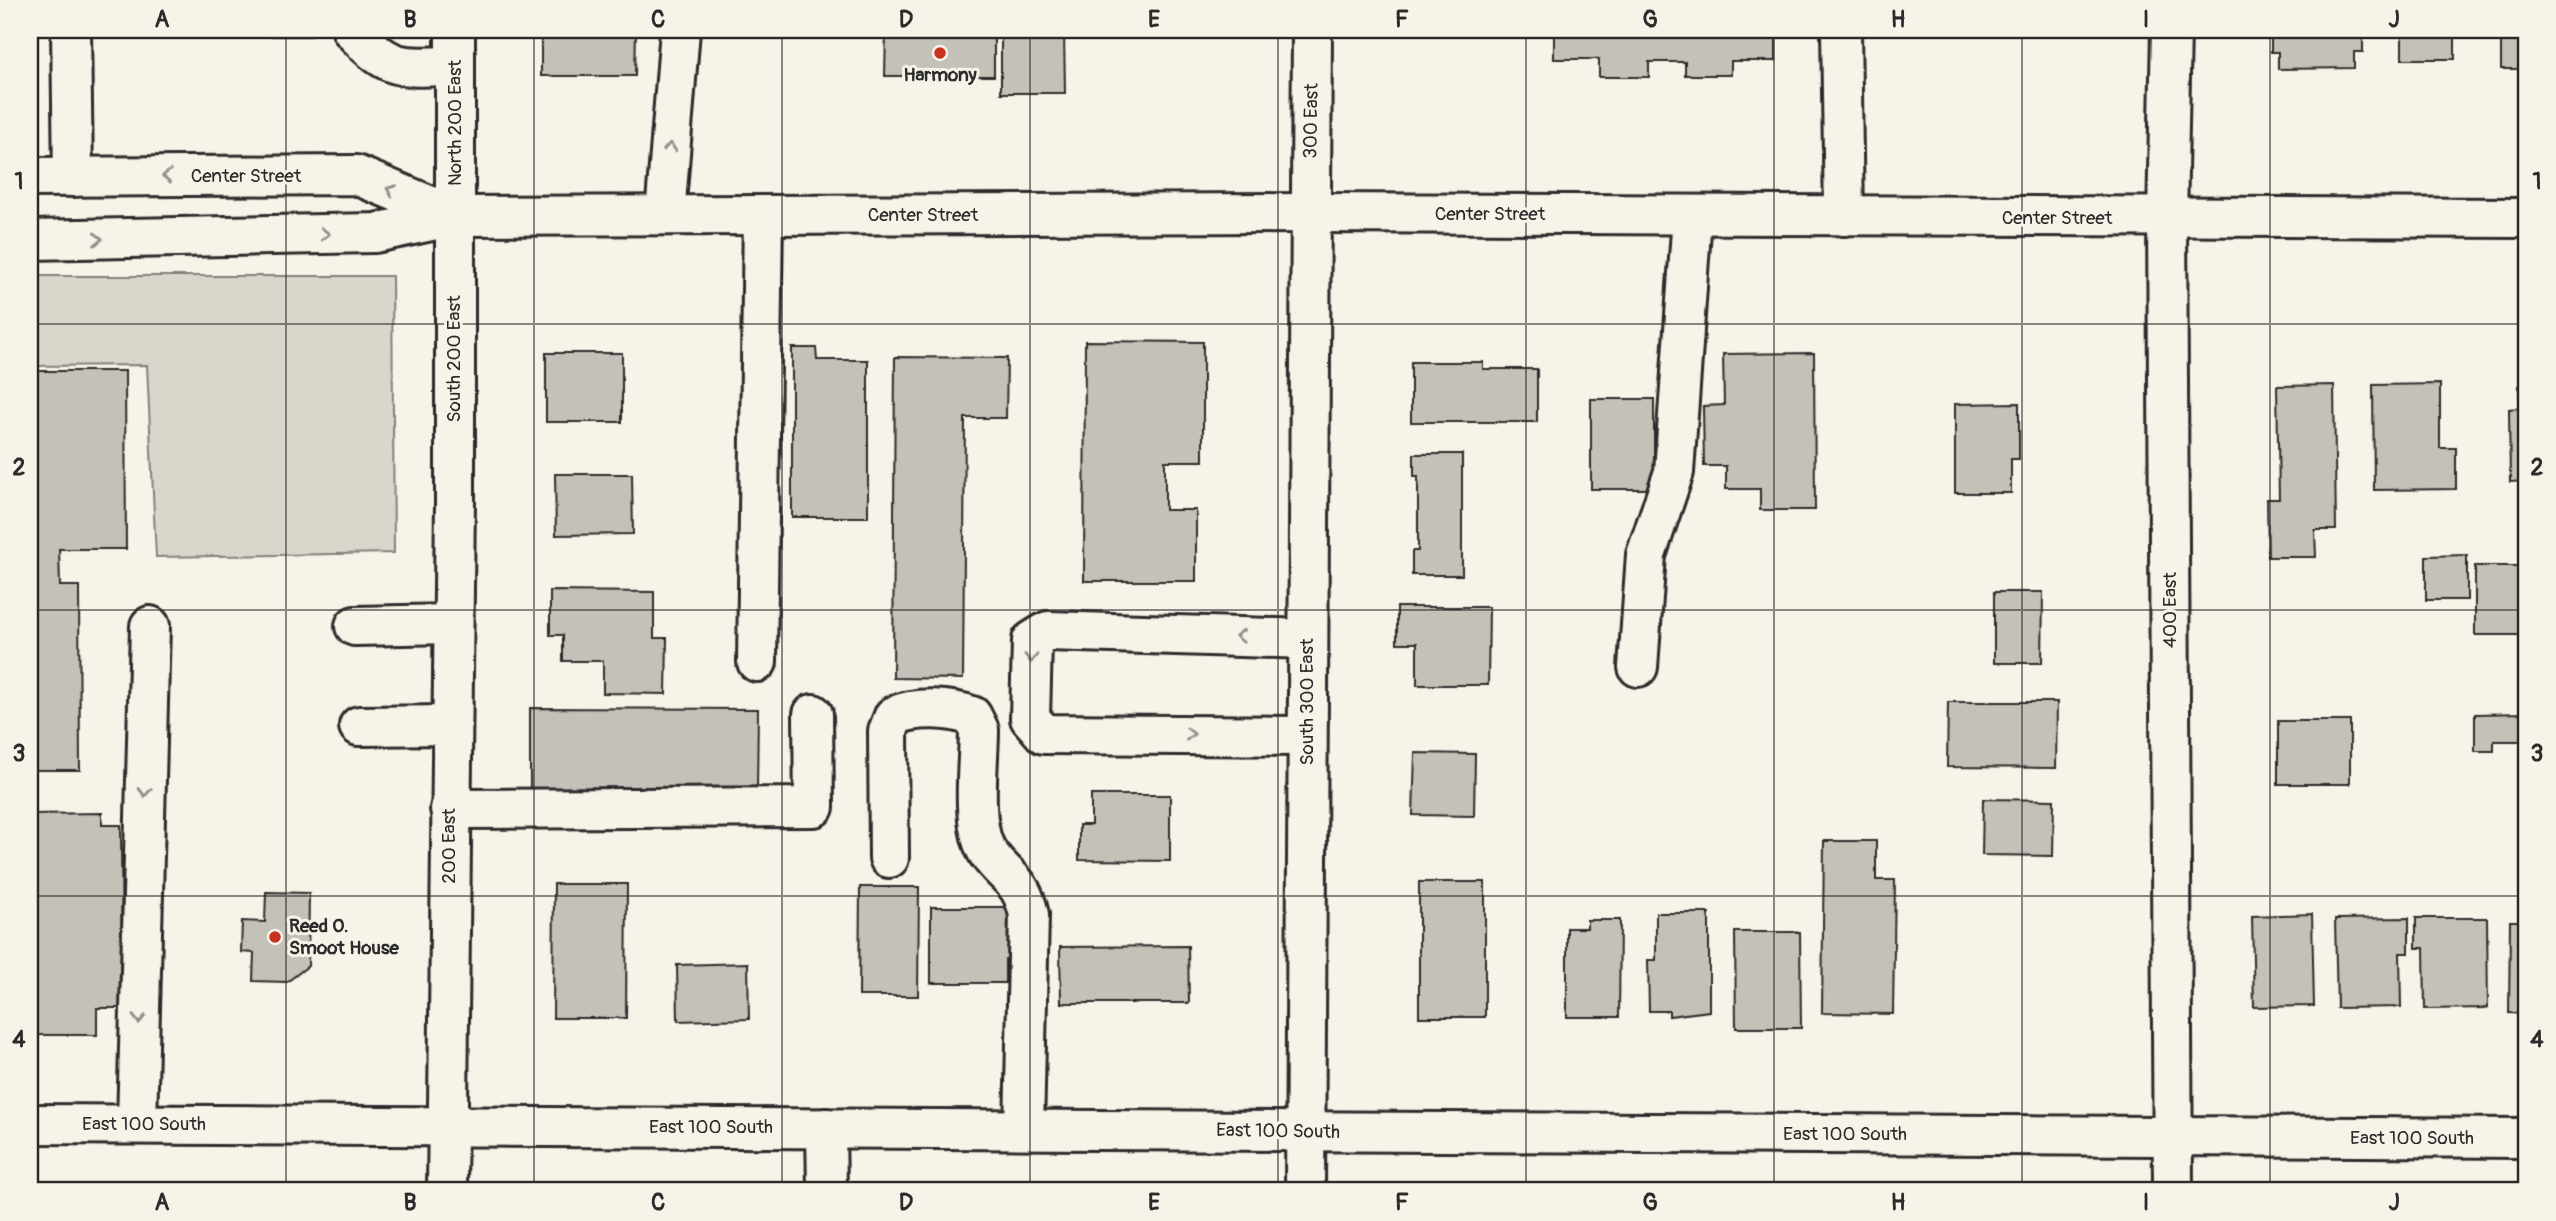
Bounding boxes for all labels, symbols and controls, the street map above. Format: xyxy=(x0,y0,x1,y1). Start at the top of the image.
text: A xyxy=(155,5,170,34)
text: B xyxy=(403,5,417,34)
text: C xyxy=(651,5,665,34)
text: D xyxy=(899,5,913,34)
text: E xyxy=(1148,5,1160,34)
text: F xyxy=(1395,5,1409,34)
text: G xyxy=(1642,5,1658,34)
text: H xyxy=(1891,5,1905,34)
text: I xyxy=(2143,5,2149,34)
text: J xyxy=(2388,5,2400,34)
marker: Harmony xyxy=(932,45,948,61)
street label: North 200 East xyxy=(443,60,467,186)
place label: Harmony xyxy=(903,63,977,87)
street label: 300 East xyxy=(1298,83,1324,159)
one-way arrow xyxy=(662,141,677,152)
street label: Center Street xyxy=(191,164,302,188)
text: 1 xyxy=(15,167,24,196)
text: 1 xyxy=(2533,167,2542,196)
one-way arrow xyxy=(161,168,172,184)
one-way arrow xyxy=(386,184,399,198)
street label: Center Street xyxy=(1435,202,1546,226)
street label: Center Street xyxy=(868,203,979,227)
street label: Center Street xyxy=(2002,206,2113,230)
one-way arrow xyxy=(321,226,331,242)
one-way arrow xyxy=(93,231,104,246)
street label: South 200 East xyxy=(442,295,466,423)
text: 2 xyxy=(13,453,26,482)
text: 2 xyxy=(2531,453,2544,482)
street label: 400 East xyxy=(2158,572,2182,648)
one-way arrow xyxy=(1234,628,1245,643)
street label: South 300 East xyxy=(1295,638,1319,766)
one-way arrow xyxy=(1024,653,1039,664)
one-way arrow xyxy=(1185,726,1196,742)
text: 3 xyxy=(13,739,25,768)
text: 3 xyxy=(2531,739,2543,768)
one-way arrow xyxy=(137,786,152,797)
street label: 200 East xyxy=(437,808,461,884)
place label: Reed O. Smoot House xyxy=(289,914,399,960)
marker: Reed O. Smoot House xyxy=(267,929,283,945)
one-way arrow xyxy=(131,1014,147,1025)
text: 4 xyxy=(12,1025,26,1054)
text: 4 xyxy=(2530,1025,2544,1054)
street label: East 100 South xyxy=(82,1112,206,1136)
street label: East 100 South xyxy=(649,1115,773,1139)
street label: East 100 South xyxy=(1216,1118,1340,1144)
street label: East 100 South xyxy=(1783,1122,1907,1146)
street label: East 100 South xyxy=(2350,1126,2474,1150)
text: A xyxy=(155,1188,170,1217)
text: B xyxy=(403,1188,417,1217)
text: C xyxy=(651,1188,665,1217)
text: D xyxy=(899,1188,913,1217)
text: E xyxy=(1148,1188,1160,1217)
text: F xyxy=(1395,1188,1409,1217)
text: G xyxy=(1642,1188,1658,1217)
text: H xyxy=(1891,1188,1905,1217)
text: I xyxy=(2143,1188,2149,1217)
text: J xyxy=(2388,1188,2400,1217)

